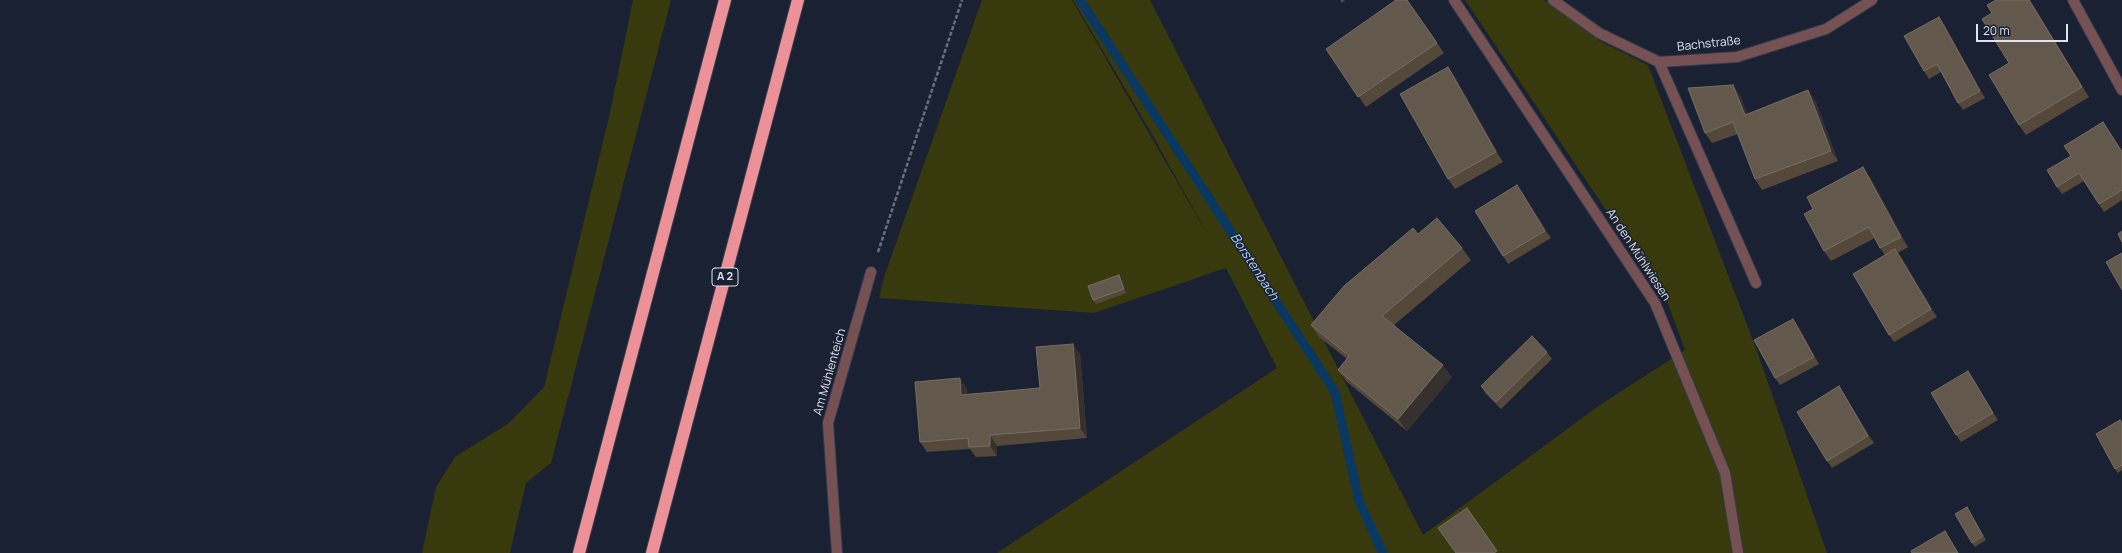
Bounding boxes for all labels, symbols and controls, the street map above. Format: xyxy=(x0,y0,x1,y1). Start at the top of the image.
scale bar xyxy=(1978,16,2070,42)
text: 20 m xyxy=(1983,22,2010,39)
street label: Bachstraße xyxy=(1676,34,1742,54)
street label: An den Mühlwiesen xyxy=(1603,206,1673,304)
water label: Borstenbach xyxy=(1227,231,1281,303)
road number: A 2 xyxy=(712,268,738,286)
street label: Am Mühlenteich xyxy=(811,327,849,417)

